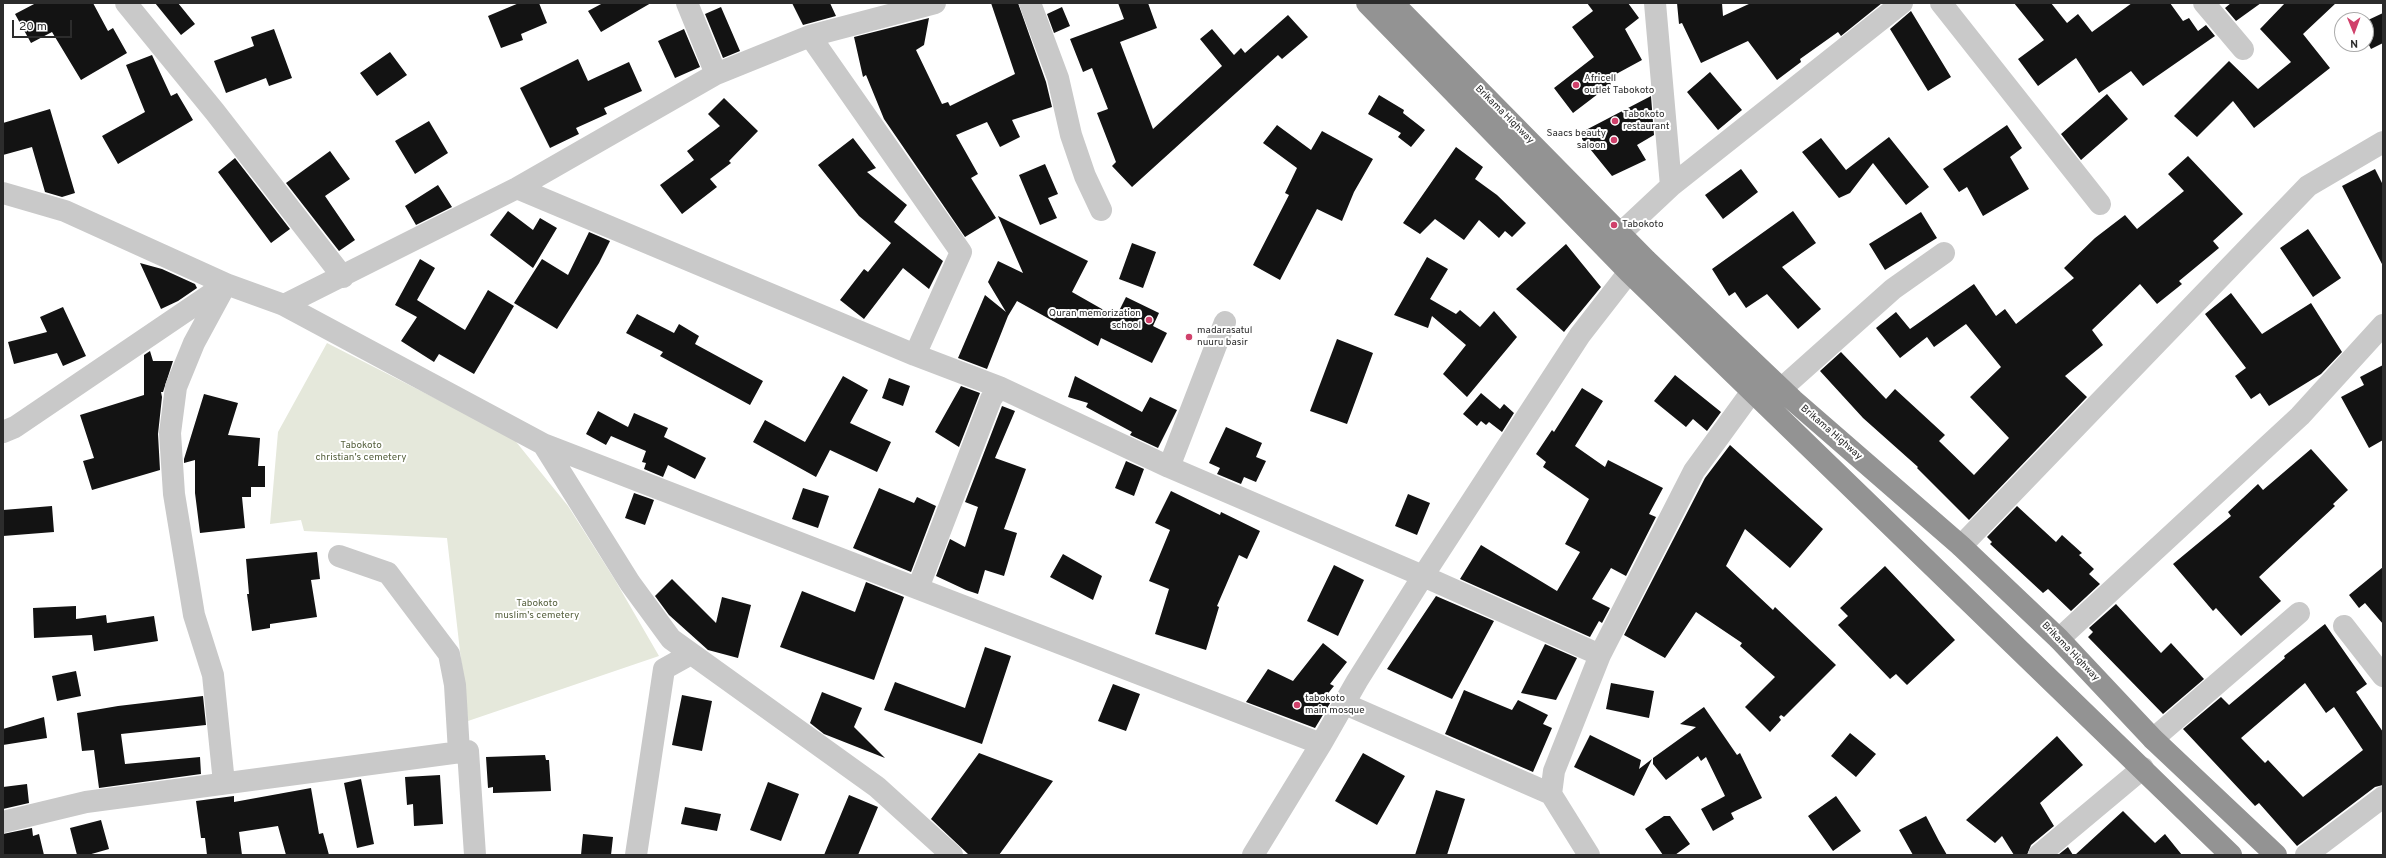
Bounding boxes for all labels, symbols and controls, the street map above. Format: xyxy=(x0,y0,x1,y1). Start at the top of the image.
scale bar xyxy=(14,12,74,38)
north arrow xyxy=(2334,12,2374,52)
text: 20 m xyxy=(19,19,47,35)
text: N xyxy=(2350,36,2358,50)
place label: Africell outlet Tabokoto xyxy=(1584,73,1654,96)
marker: Africell outlet Tabokoto xyxy=(1571,80,1581,90)
street label: Brikama Highway xyxy=(1472,83,1536,147)
place label: Tabokoto restaurant xyxy=(1623,109,1669,132)
marker: Tabokoto restaurant xyxy=(1610,116,1620,126)
place label: Saacs beauty saloon xyxy=(1546,128,1606,152)
marker: Saacs beauty saloon xyxy=(1609,135,1619,145)
place label: Tabokoto xyxy=(1622,219,1664,231)
marker: Tabokoto xyxy=(1609,220,1619,230)
place label: Quran memorization school xyxy=(1049,308,1141,332)
marker: Quran memorization school xyxy=(1144,315,1154,325)
place label: madarasatul nuuru basir xyxy=(1197,325,1252,348)
marker: madarasatul nuuru basir xyxy=(1184,332,1194,342)
street label: Brikama Highway xyxy=(1798,403,1864,463)
park label: Tabokoto christian's cemetery xyxy=(316,440,406,464)
park label: Tabokoto muslim's cemetery xyxy=(495,598,579,622)
street label: Brikama Highway xyxy=(2039,620,2101,684)
place label: tabokoto main mosque xyxy=(1305,693,1365,716)
marker: tabokoto main mosque xyxy=(1292,700,1302,710)

